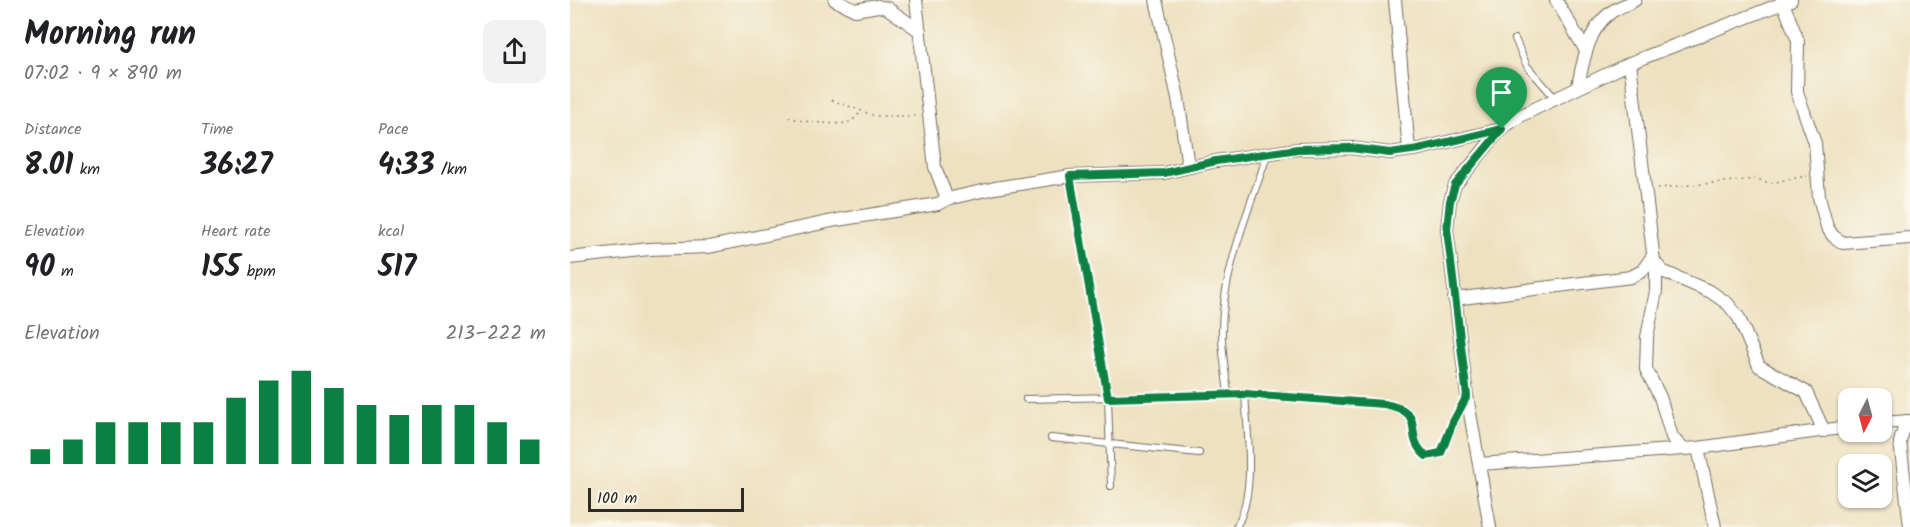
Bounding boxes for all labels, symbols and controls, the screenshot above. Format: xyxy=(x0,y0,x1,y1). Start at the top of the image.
text: Morning run xyxy=(24,9,196,62)
button: share xyxy=(483,20,546,83)
text: 07:02 · 9 × 890 m xyxy=(24,58,182,90)
pin xyxy=(1476,67,1527,129)
icon: arrive xyxy=(1485,76,1518,109)
text: Distance xyxy=(24,117,82,142)
text: Time xyxy=(201,117,233,142)
text: Pace xyxy=(378,117,409,142)
text: 8.01 xyxy=(24,142,73,190)
text: 36:27 xyxy=(201,142,273,190)
text: 4:33 xyxy=(378,142,435,190)
text: km xyxy=(73,157,100,182)
text: /km xyxy=(435,157,467,182)
text: Elevation xyxy=(24,219,85,244)
text: Heart rate xyxy=(201,219,271,244)
text: kcal xyxy=(378,219,404,244)
text: 90 xyxy=(24,244,55,292)
text: 155 xyxy=(201,244,240,292)
text: 517 xyxy=(378,244,416,292)
text: m xyxy=(55,259,74,284)
text: bpm xyxy=(240,259,276,284)
text: Elevation xyxy=(24,318,100,350)
text: 213–222 m xyxy=(446,318,546,350)
north arrow xyxy=(1838,388,1892,442)
map controls xyxy=(1838,388,1892,508)
button: layers xyxy=(1838,454,1892,508)
scale bar xyxy=(588,485,744,512)
text: 100 m xyxy=(597,486,637,511)

